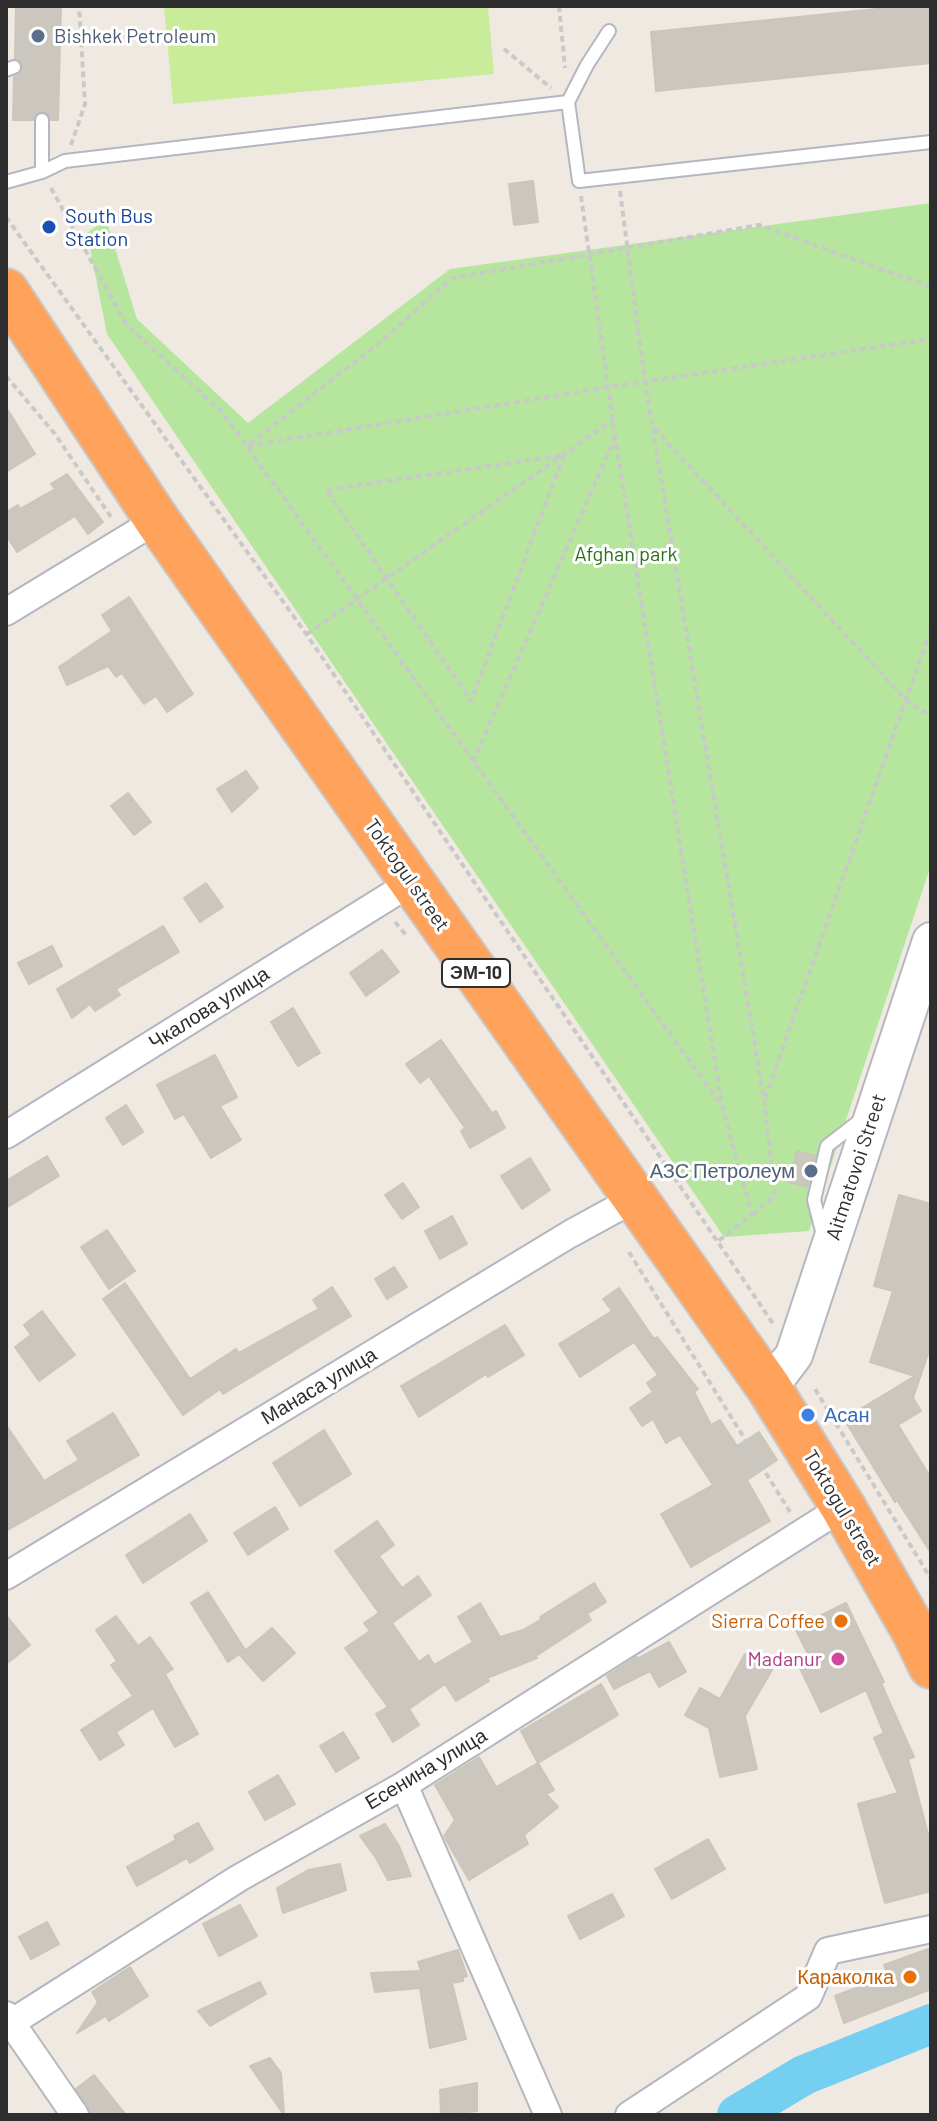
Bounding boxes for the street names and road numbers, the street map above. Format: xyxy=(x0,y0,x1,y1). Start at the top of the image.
street label: Toktogul street xyxy=(360,814,454,936)
road number: ЭМ-10 xyxy=(442,959,510,987)
street label: Чкалова улица xyxy=(144,961,274,1055)
street label: Aitmatovoi Street xyxy=(821,1091,891,1243)
street label: Манаса улица xyxy=(257,1342,381,1430)
street label: Toktogul street xyxy=(798,1446,886,1570)
street label: Есенина улица xyxy=(361,1723,491,1815)

